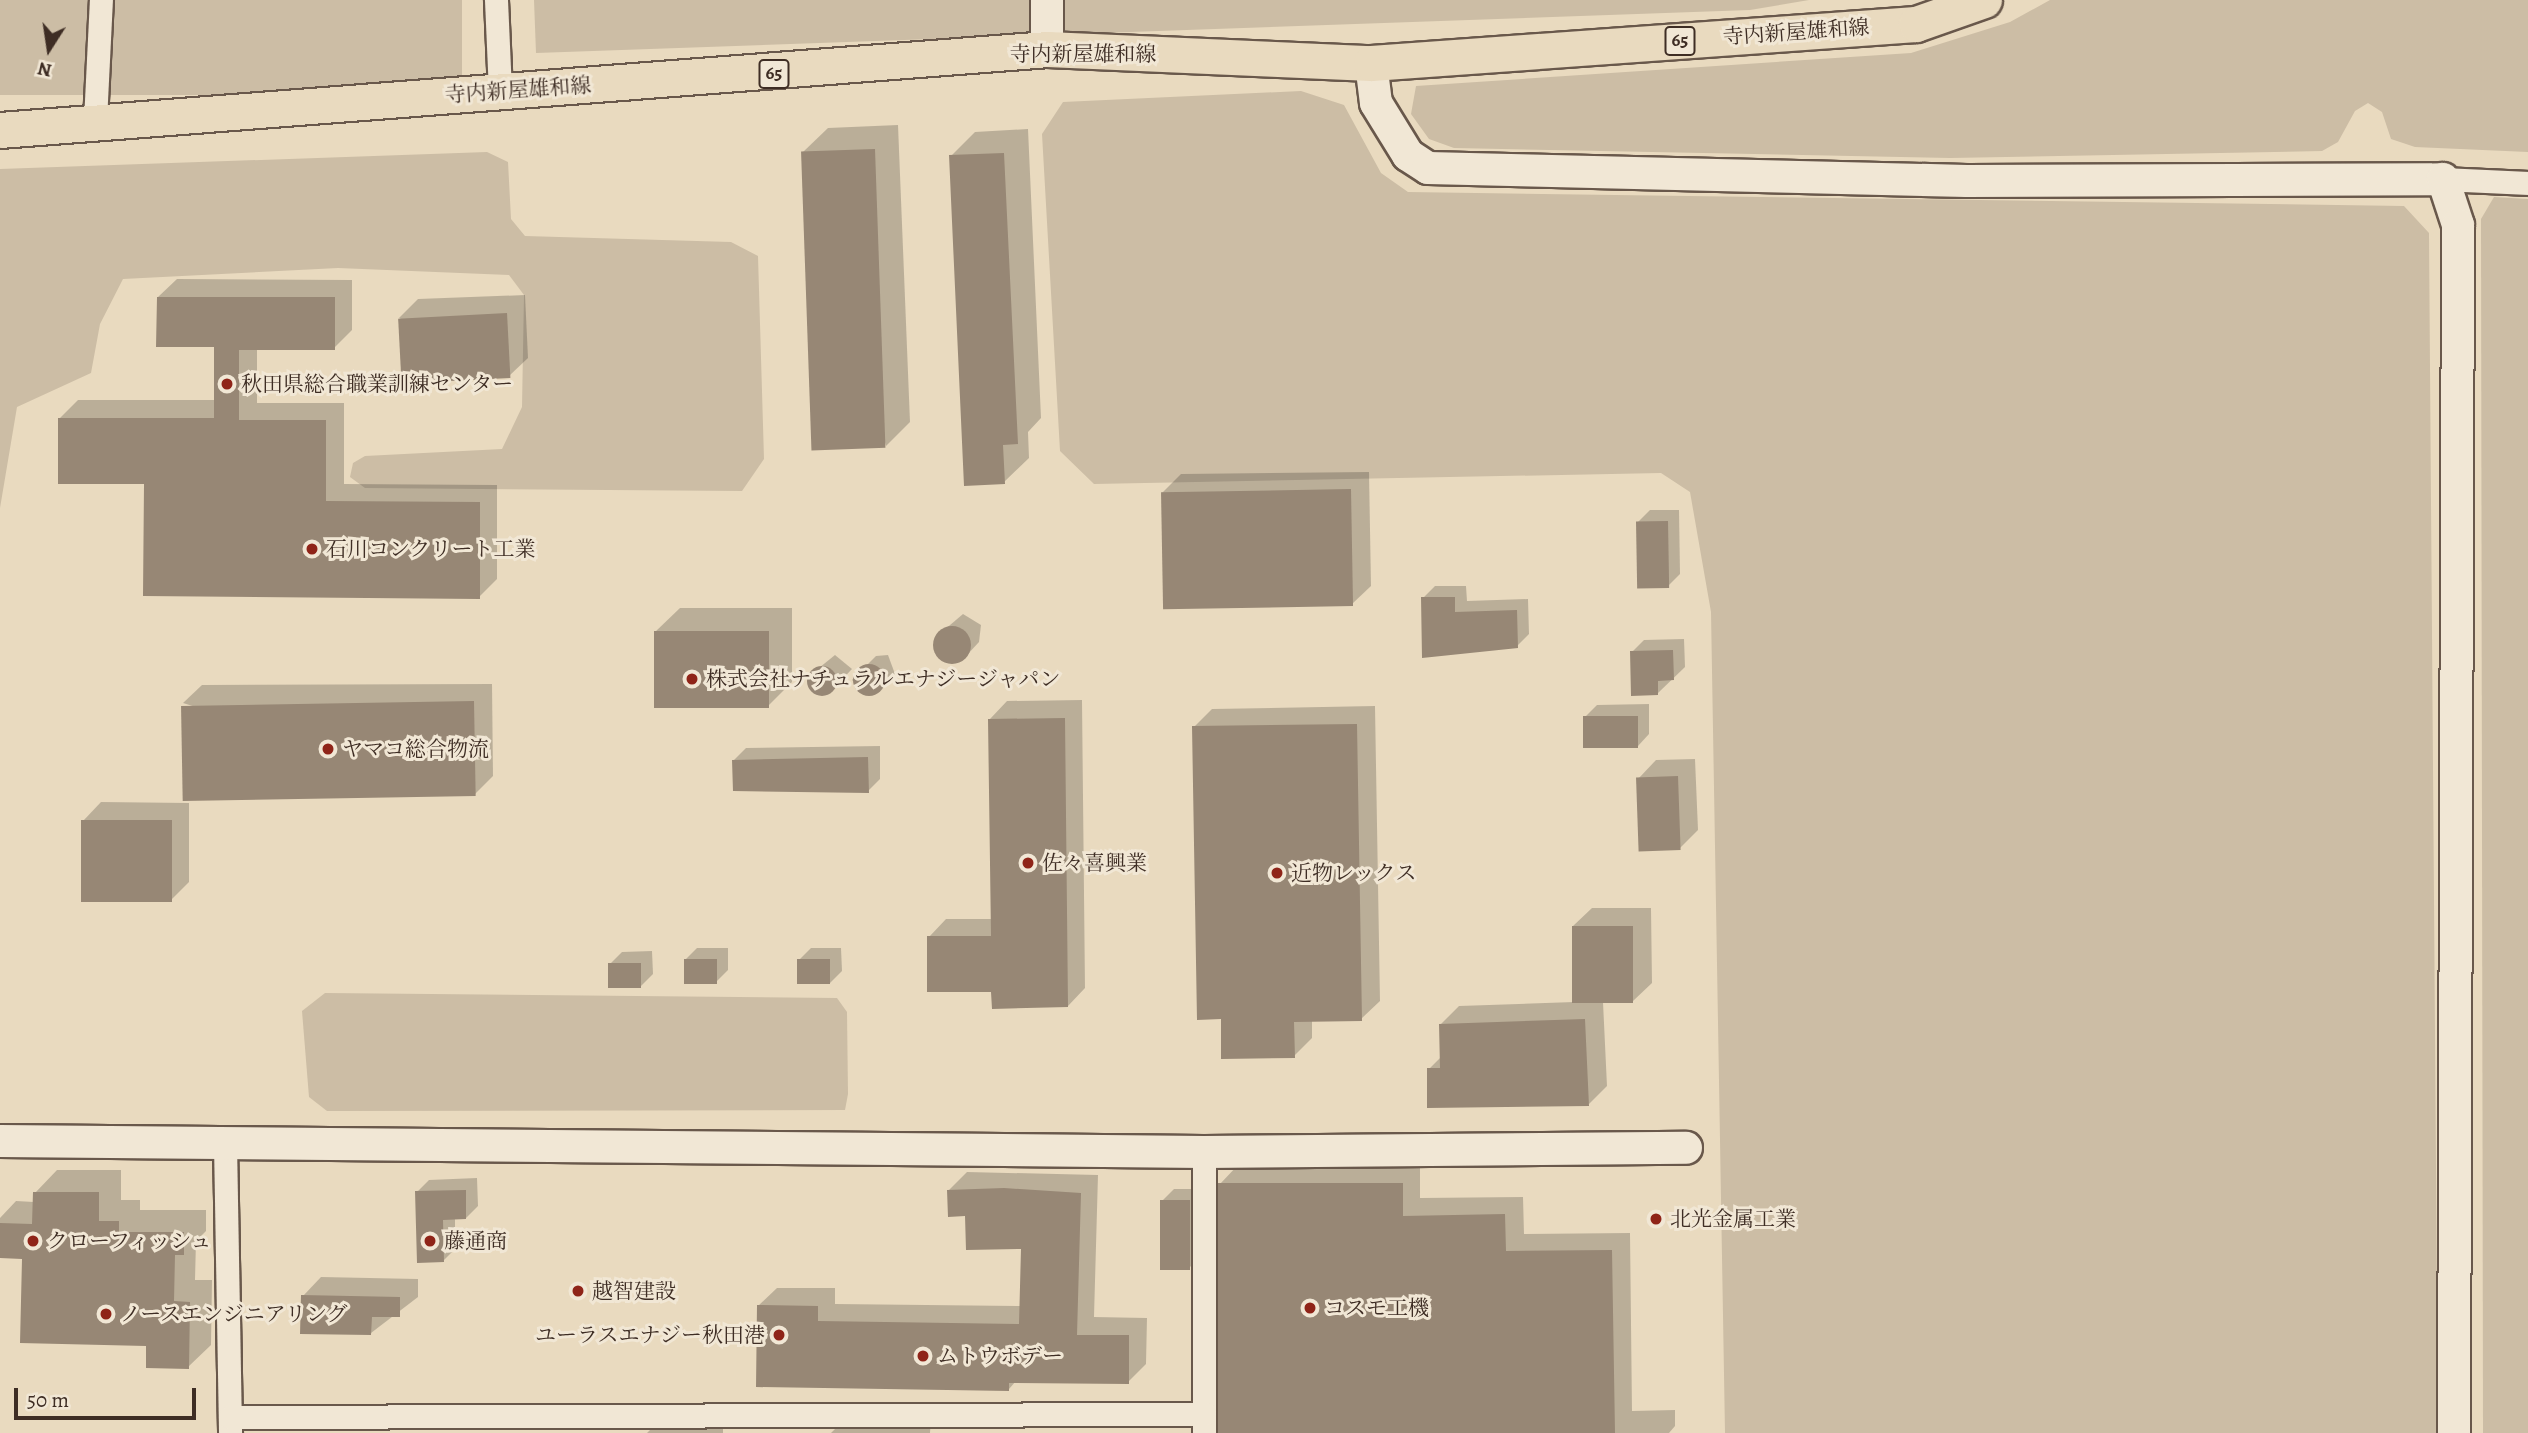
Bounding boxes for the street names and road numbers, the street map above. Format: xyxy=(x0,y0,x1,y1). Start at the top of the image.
street label: 寺内新屋雄和線 xyxy=(1722,14,1870,50)
road number: 65 xyxy=(1664,25,1696,56)
street label: 寺内新屋雄和線 xyxy=(1010,41,1156,67)
road number: 65 xyxy=(758,58,790,90)
street label: 寺内新屋雄和線 xyxy=(444,72,592,108)

